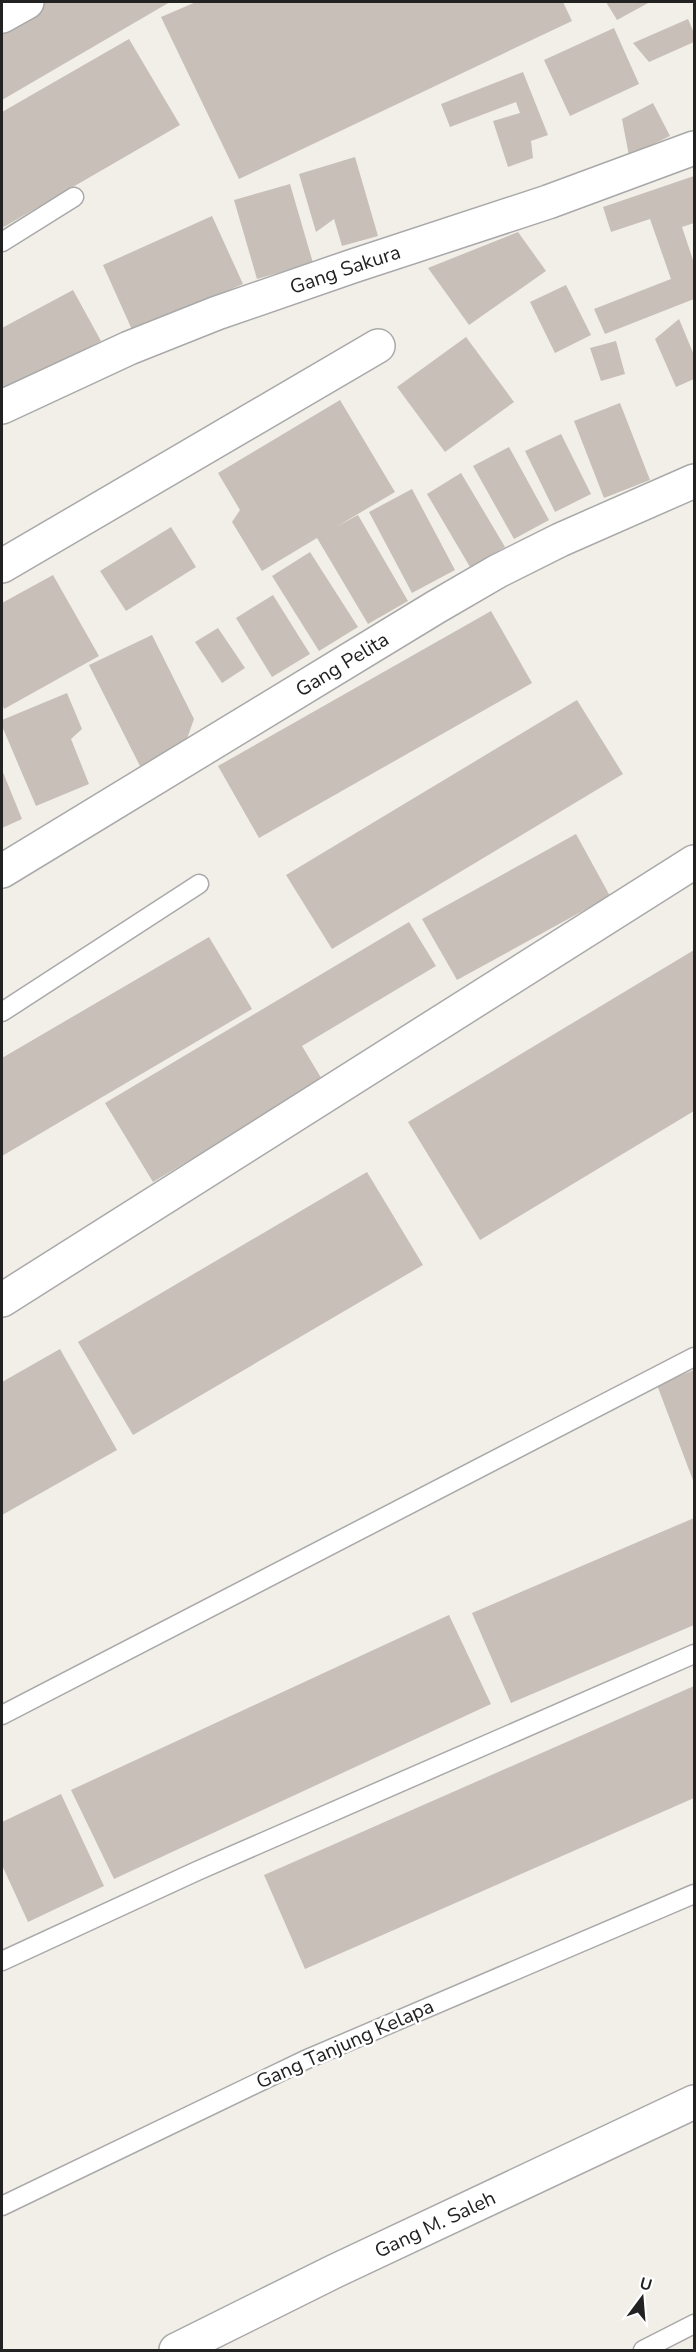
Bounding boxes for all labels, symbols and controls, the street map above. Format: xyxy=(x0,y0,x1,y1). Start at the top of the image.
street label: Gang Sakura xyxy=(286,238,404,300)
street label: Gang Pelita xyxy=(290,625,394,703)
street label: Gang Tanjung Kelapa xyxy=(252,1993,438,2095)
street label: Gang M. Saleh xyxy=(370,2184,500,2264)
north arrow xyxy=(612,2268,672,2328)
text: U xyxy=(637,2272,655,2297)

